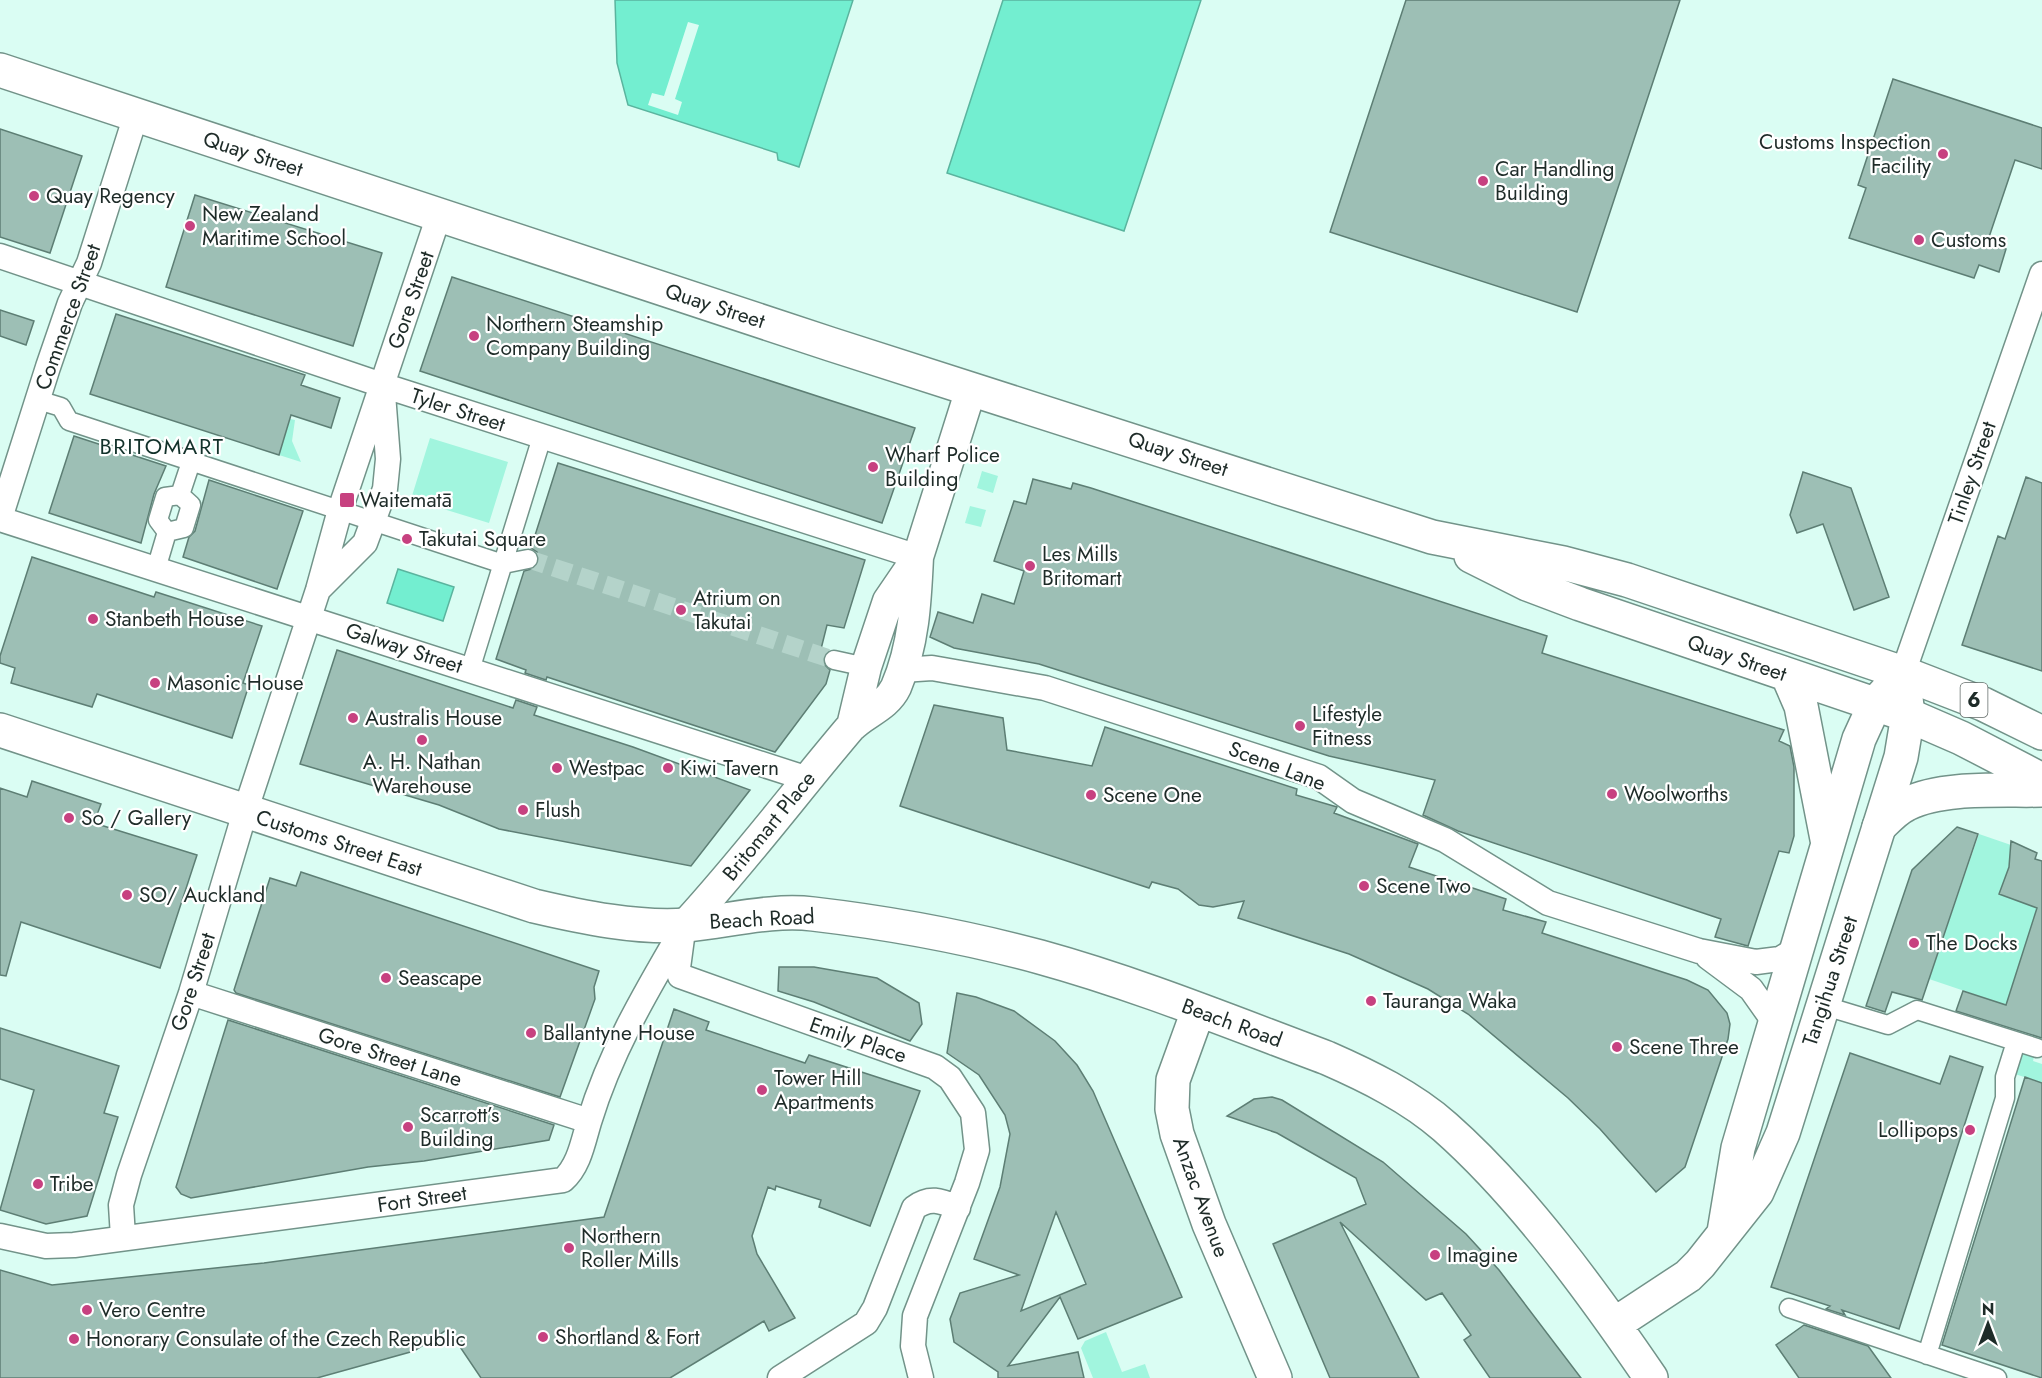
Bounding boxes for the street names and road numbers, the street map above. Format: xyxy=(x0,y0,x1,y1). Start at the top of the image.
street label: Quay Street xyxy=(199,124,307,184)
street label: Commerce Street xyxy=(28,240,108,394)
street label: Gore Street xyxy=(380,247,442,353)
street label: Quay Street xyxy=(661,276,769,336)
street label: Tyler Street xyxy=(407,381,509,439)
street label: Tinley Street xyxy=(1940,417,2004,529)
street label: Quay Street xyxy=(1124,424,1232,484)
street label: Galway Street xyxy=(342,615,466,681)
street label: Quay Street xyxy=(1683,627,1791,689)
road number: 6 xyxy=(1960,683,1988,717)
street label: Scene Lane xyxy=(1224,734,1330,798)
street label: Britomart Place xyxy=(715,765,823,887)
street label: Customs Street East xyxy=(252,802,426,884)
street label: Beach Road xyxy=(709,901,815,937)
street label: Tangihua Street xyxy=(1795,912,1865,1050)
street label: Gore Street xyxy=(163,929,223,1035)
street label: Beach Road xyxy=(1177,991,1287,1055)
street label: Emily Place xyxy=(805,1009,911,1071)
street label: Gore Street Lane xyxy=(314,1020,466,1094)
street label: Anzac Avenue xyxy=(1165,1132,1237,1262)
street label: Fort Street xyxy=(375,1178,469,1220)

